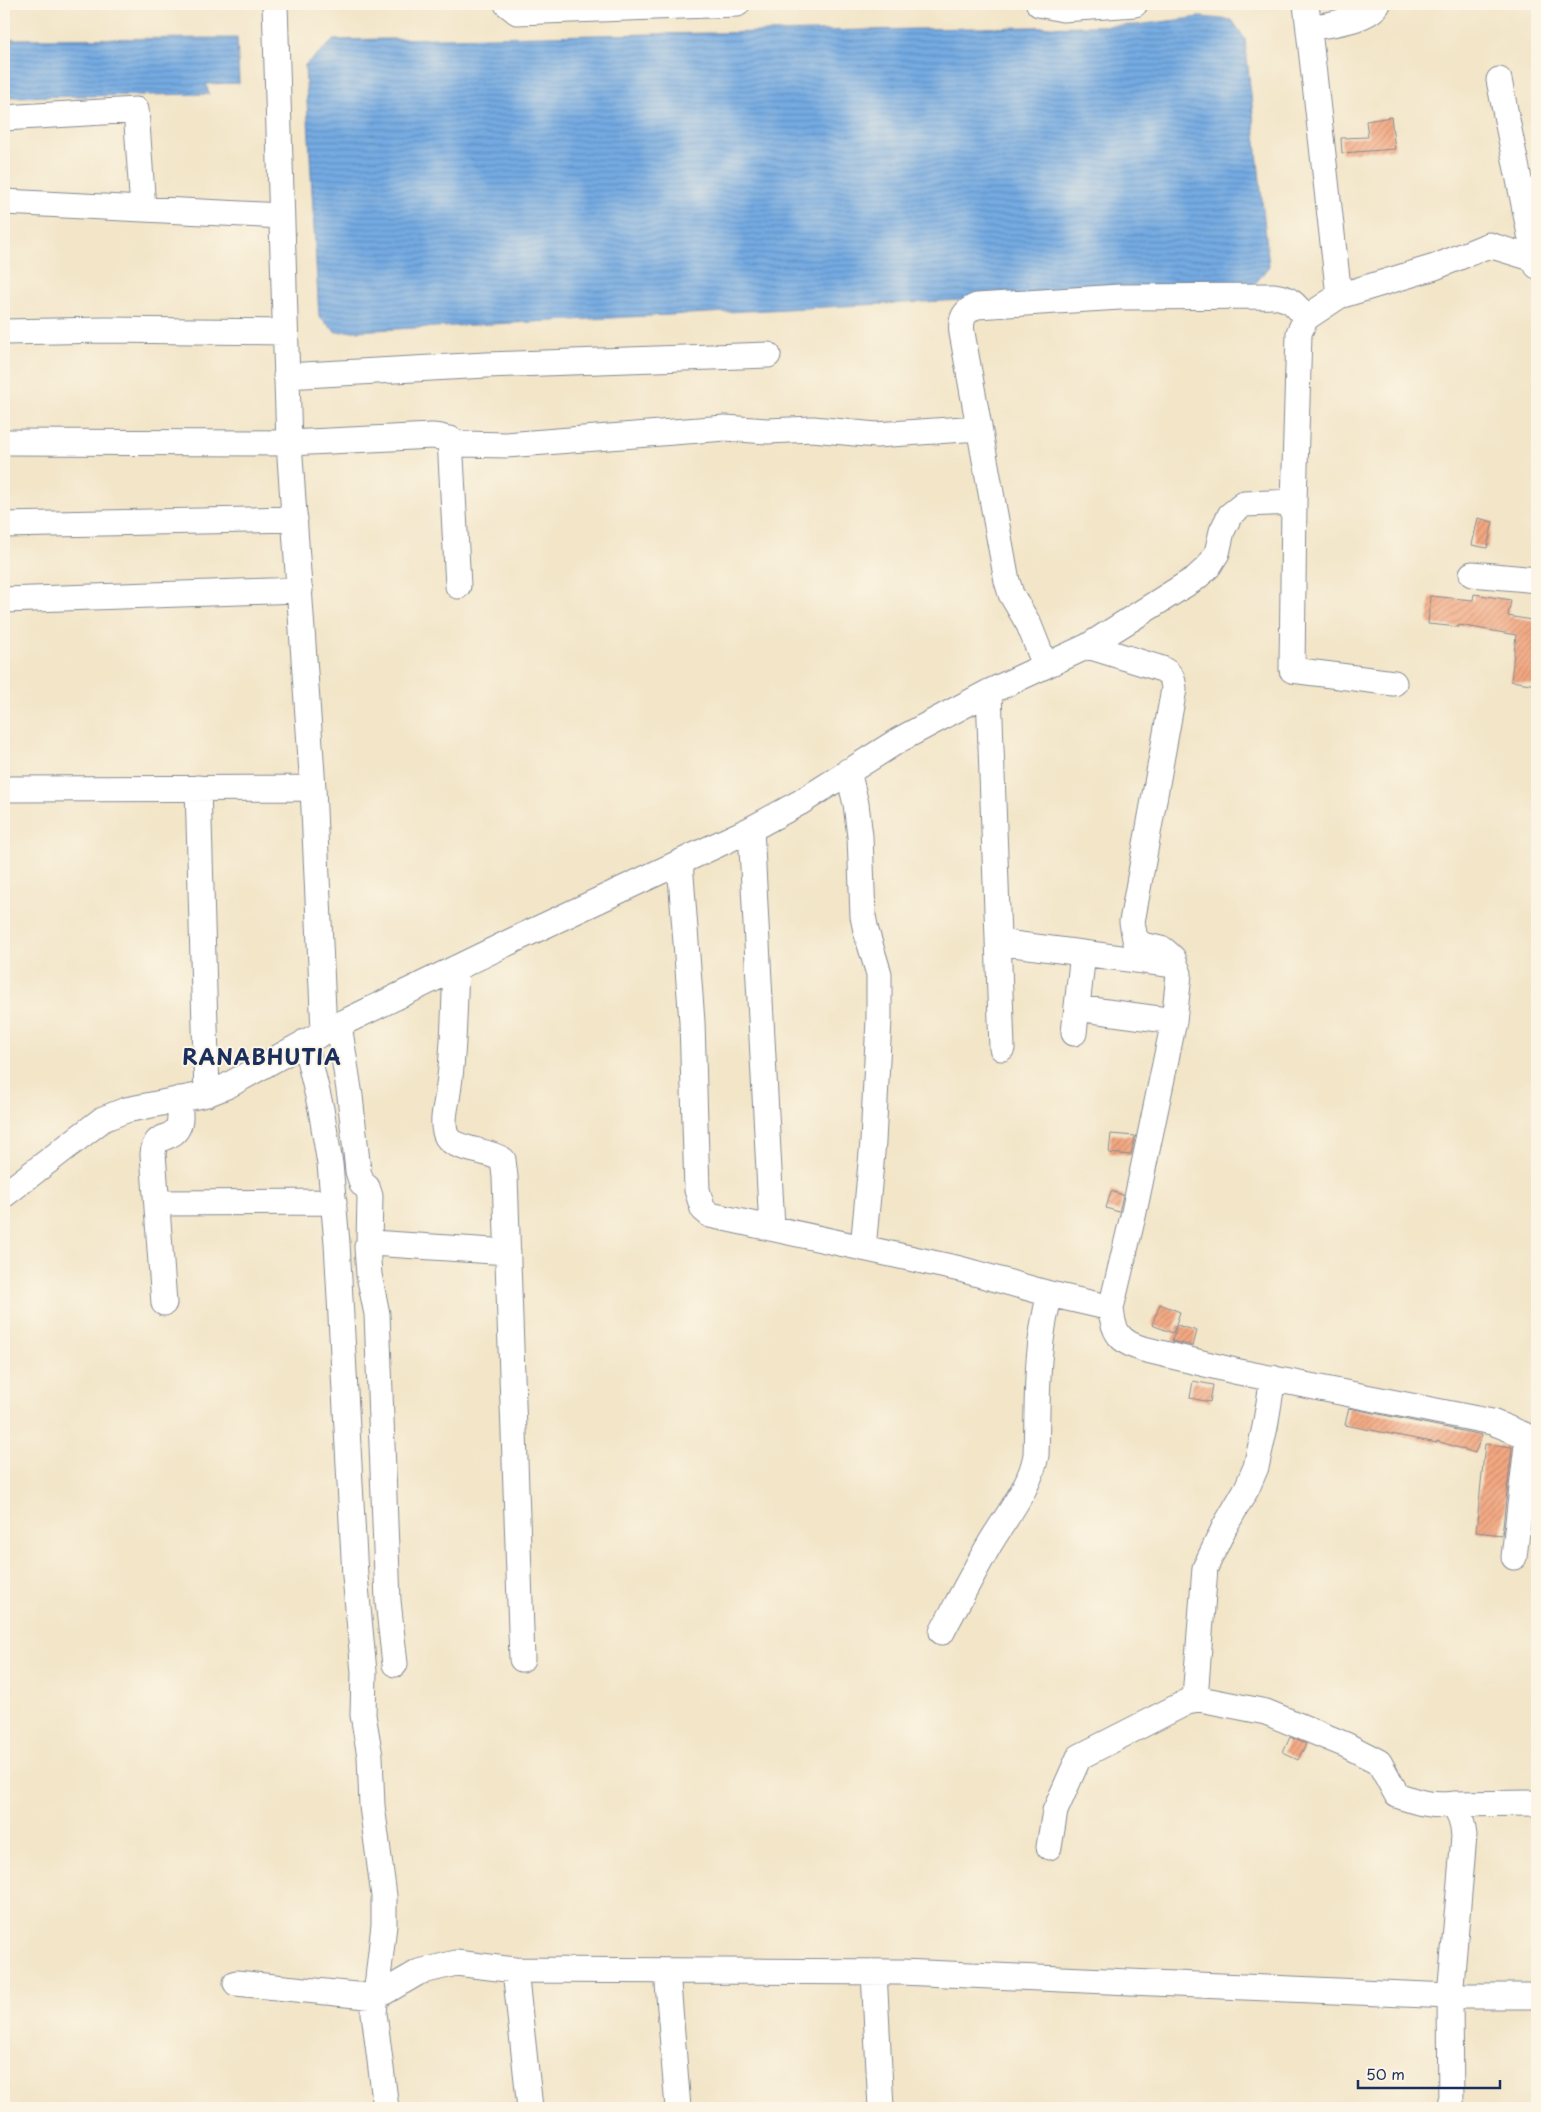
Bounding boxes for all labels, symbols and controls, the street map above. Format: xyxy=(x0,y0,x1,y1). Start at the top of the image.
district label: RANABHUTIA xyxy=(182,1040,342,1072)
scale bar xyxy=(1358,2057,1501,2089)
text: 50 m xyxy=(1366,2062,1405,2085)

